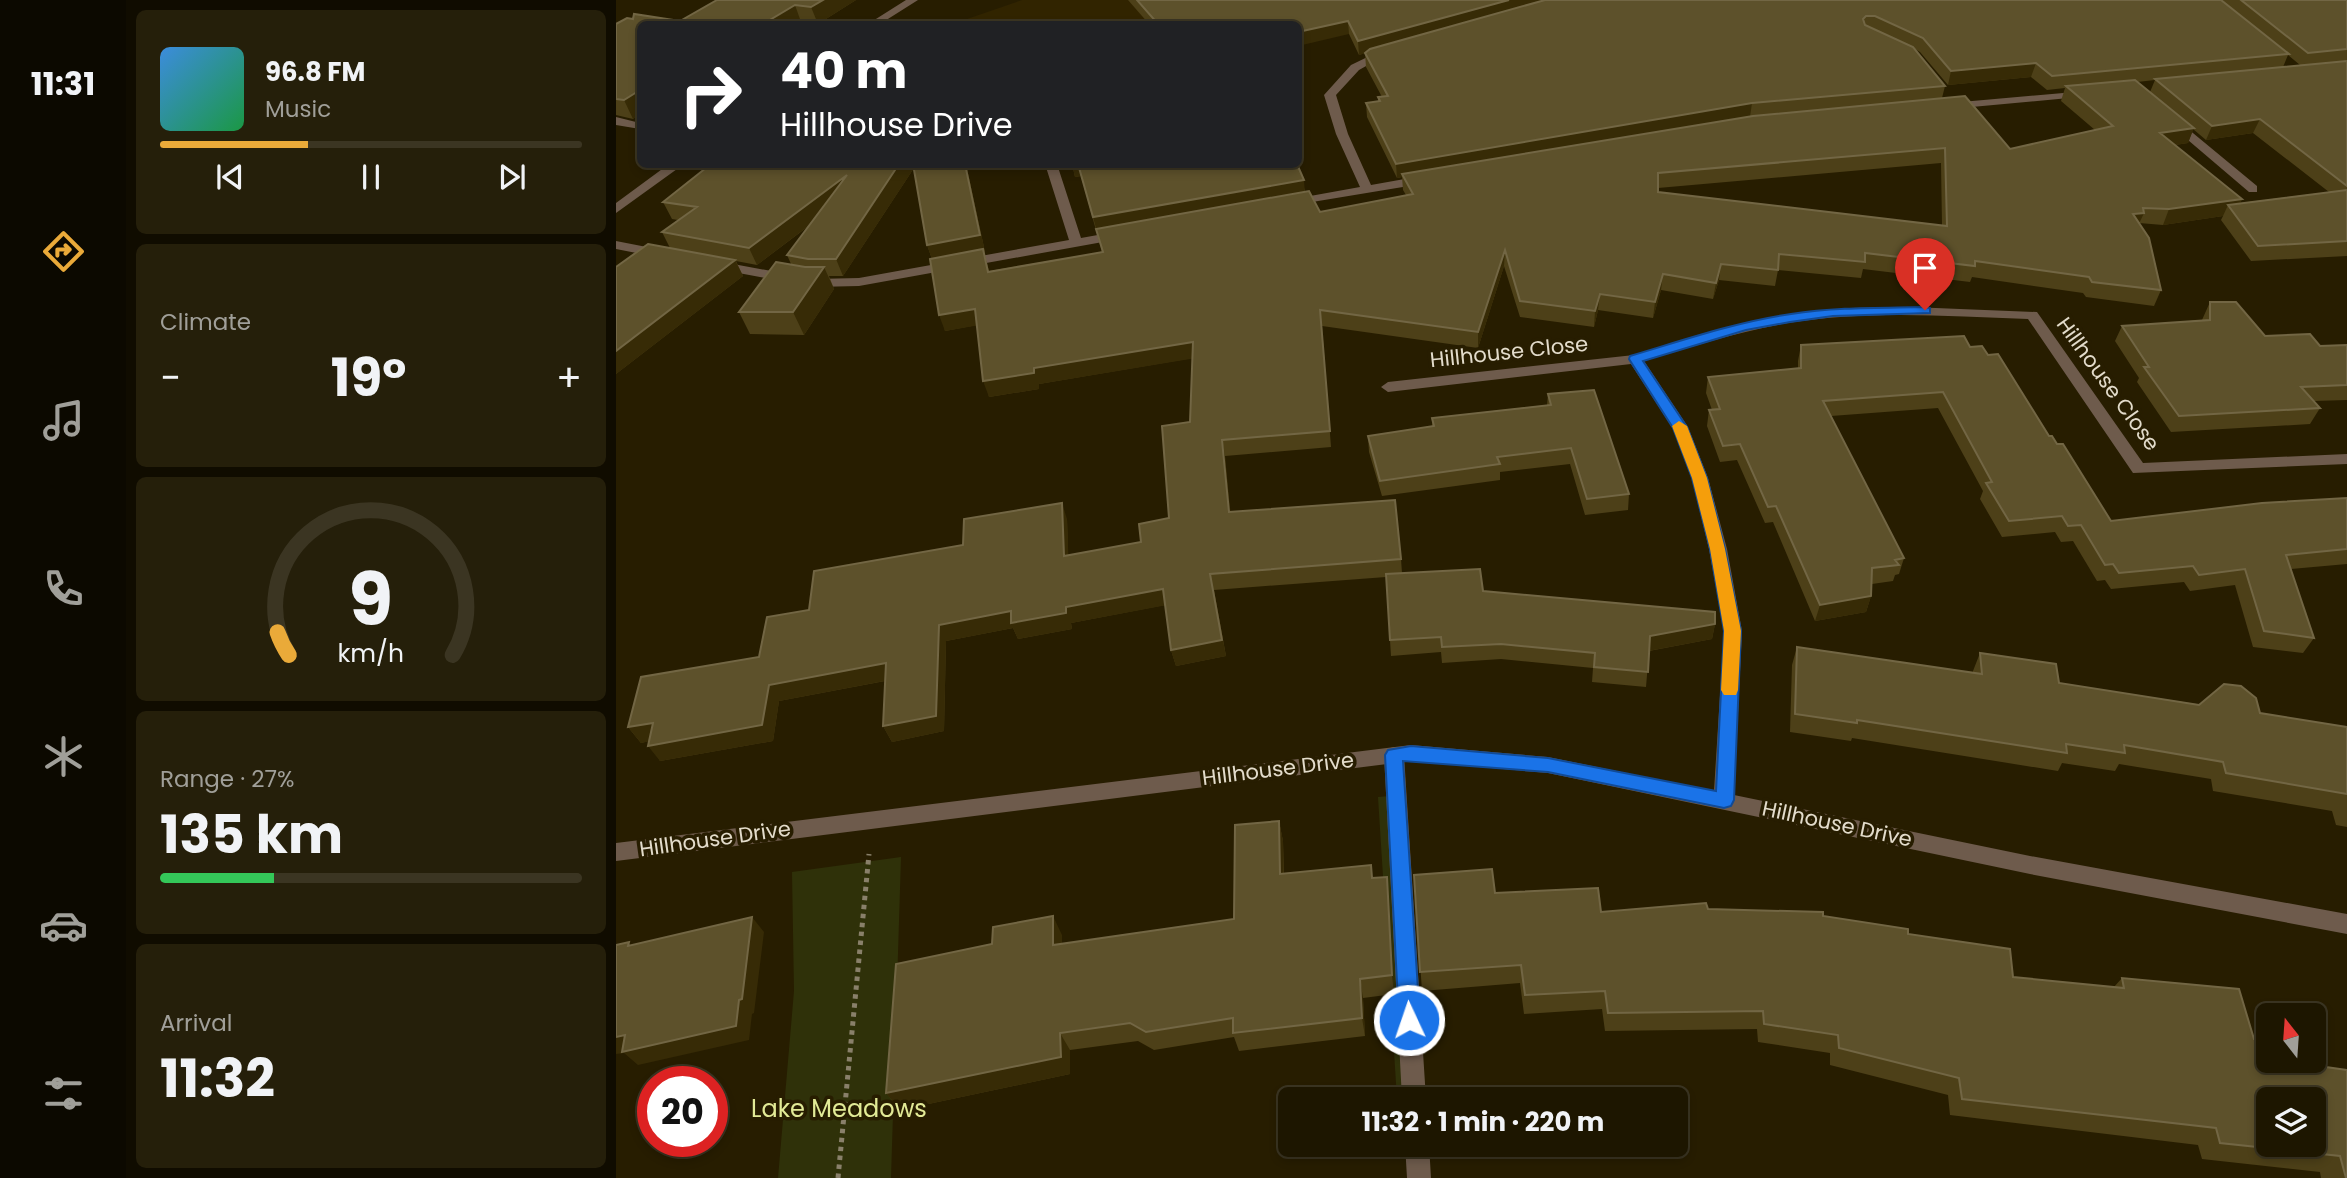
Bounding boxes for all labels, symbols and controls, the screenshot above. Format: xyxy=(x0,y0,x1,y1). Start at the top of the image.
text: 40 m xyxy=(780,37,907,105)
icon: right xyxy=(665,49,756,140)
text: 96.8 FM xyxy=(265,54,365,90)
text: 11:31 xyxy=(31,61,95,106)
text: Music xyxy=(265,93,331,125)
text: Hillhouse Drive xyxy=(780,102,1013,147)
icon: previous xyxy=(211,158,249,196)
icon: pause xyxy=(352,158,390,196)
icon: next xyxy=(493,158,531,196)
icon: directions xyxy=(39,227,88,276)
pin xyxy=(1895,238,1955,310)
icon: arrive xyxy=(1906,249,1944,287)
text: Climate xyxy=(160,306,251,338)
street label: Hillhouse Close xyxy=(2050,311,2167,456)
street label: Hillhouse Close xyxy=(1428,329,1589,374)
text: 19° xyxy=(331,341,406,414)
text: − xyxy=(160,351,181,404)
text: + xyxy=(556,351,582,404)
icon: music xyxy=(39,396,88,445)
text: 9 xyxy=(349,549,393,650)
icon: phone xyxy=(39,564,88,613)
text: km/h xyxy=(338,636,404,671)
icon: climate xyxy=(39,732,88,781)
street label: Hillhouse Drive xyxy=(1200,745,1355,792)
text: Range · 27% xyxy=(160,763,294,795)
street label: Hillhouse Drive xyxy=(1759,793,1915,854)
text: 135 km xyxy=(160,798,343,871)
street label: Hillhouse Drive xyxy=(637,814,793,863)
icon: car xyxy=(39,901,88,950)
position arrow xyxy=(1372,983,1446,1057)
north arrow xyxy=(2256,1003,2326,1073)
map controls xyxy=(2256,1003,2326,1157)
text: Arrival xyxy=(160,1007,232,1039)
text: 11:32 xyxy=(160,1042,275,1115)
speed limit sign: 20 xyxy=(637,1066,728,1157)
icon: filters xyxy=(39,1069,88,1118)
button: layers xyxy=(2256,1087,2326,1157)
park label: Lake Meadows xyxy=(751,1092,927,1125)
text: 11:32 · 1 min · 220 m xyxy=(1362,1104,1604,1140)

